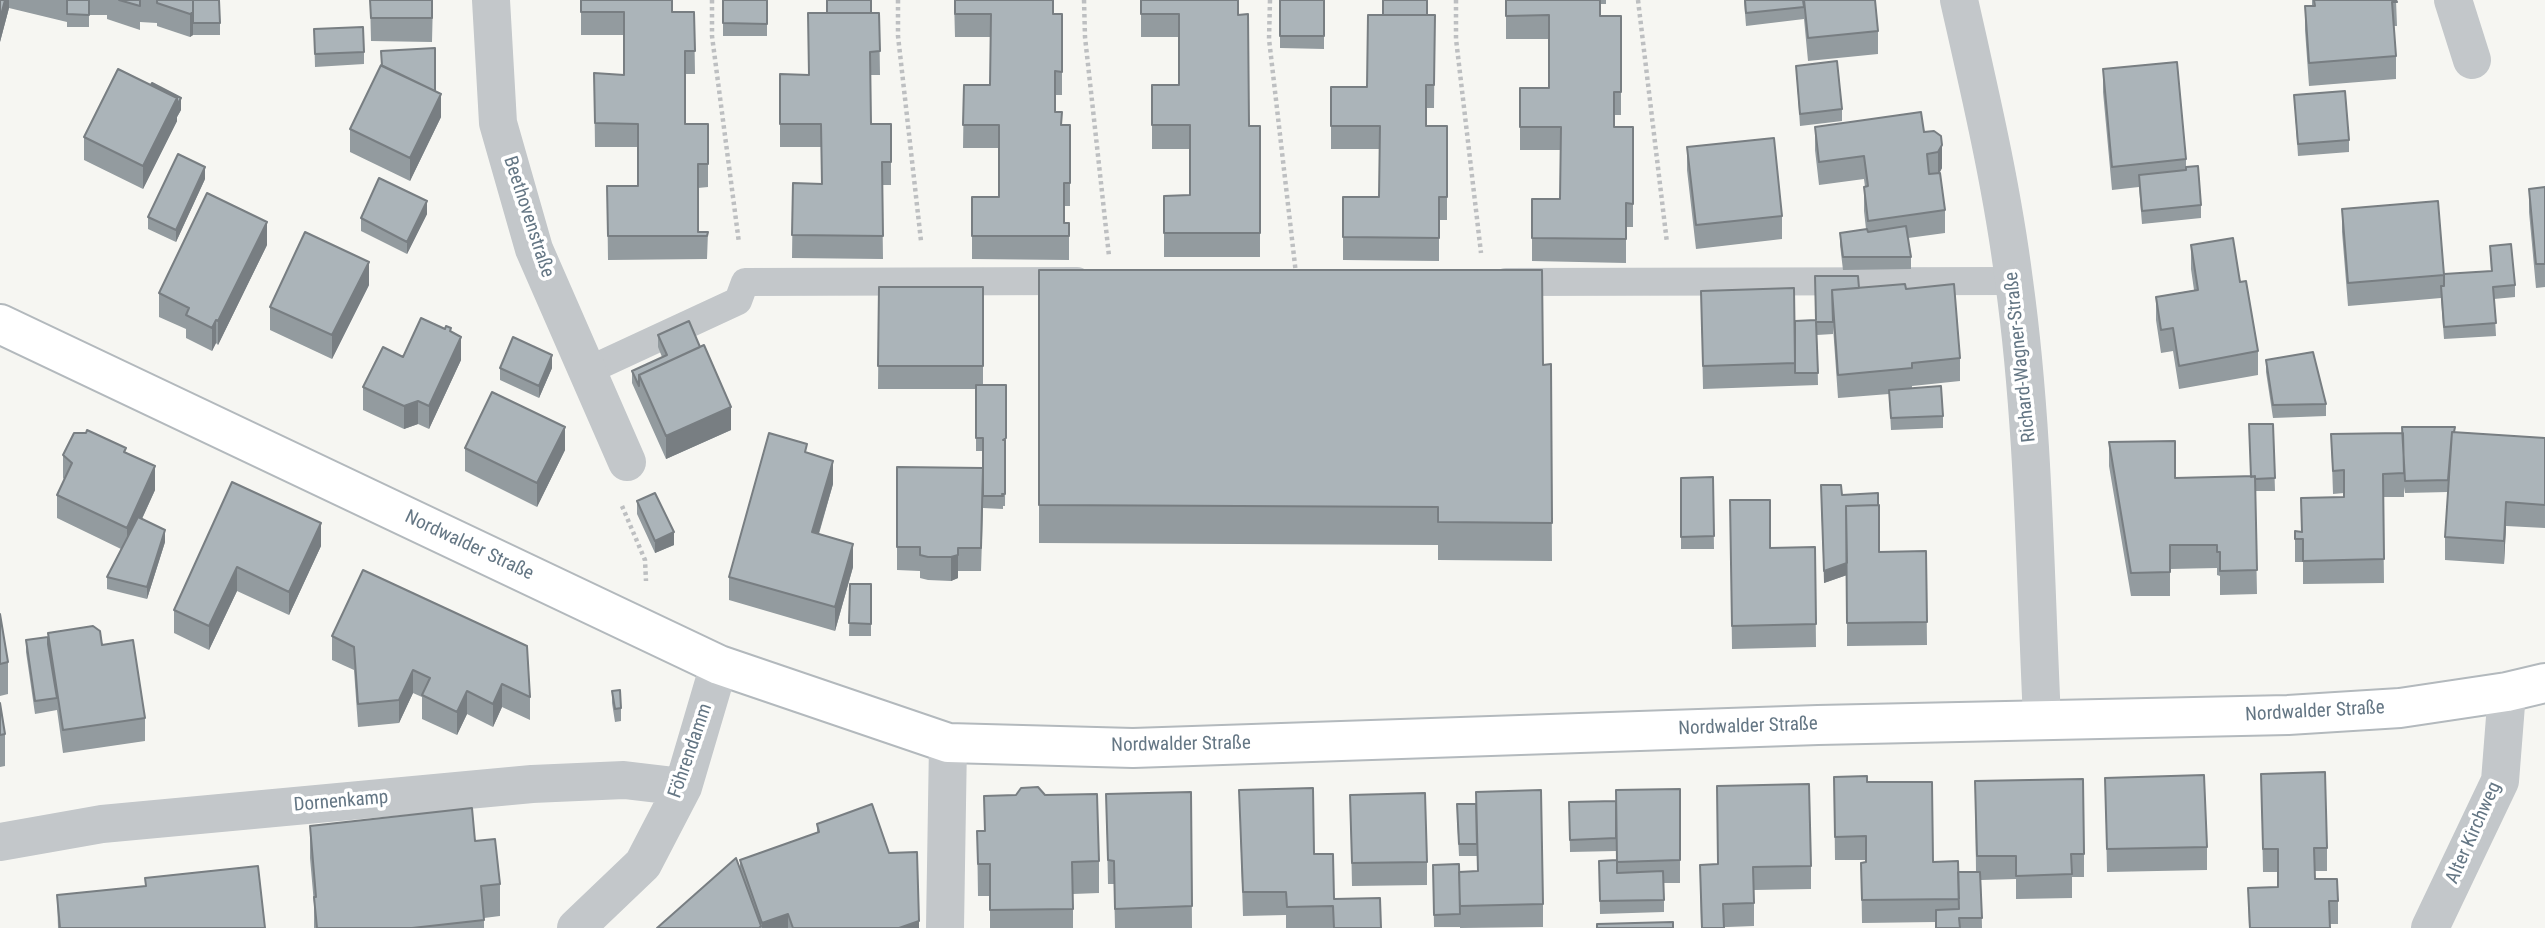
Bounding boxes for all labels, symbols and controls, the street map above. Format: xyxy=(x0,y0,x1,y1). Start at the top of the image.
street label: Beethovenstraße xyxy=(498,154,558,280)
street label: Richard-Wagner-Straße xyxy=(2001,271,2041,443)
street label: Nordwalder Straße xyxy=(401,506,537,586)
street label: Nordwalder Straße xyxy=(2245,697,2385,727)
street label: Föhrendamm xyxy=(664,701,718,801)
street label: Nordwalder Straße xyxy=(1678,713,1818,741)
street label: Nordwalder Straße xyxy=(1111,732,1251,758)
street label: Alter Kirchweg xyxy=(2441,779,2507,887)
street label: Dornenkamp xyxy=(293,787,389,817)

